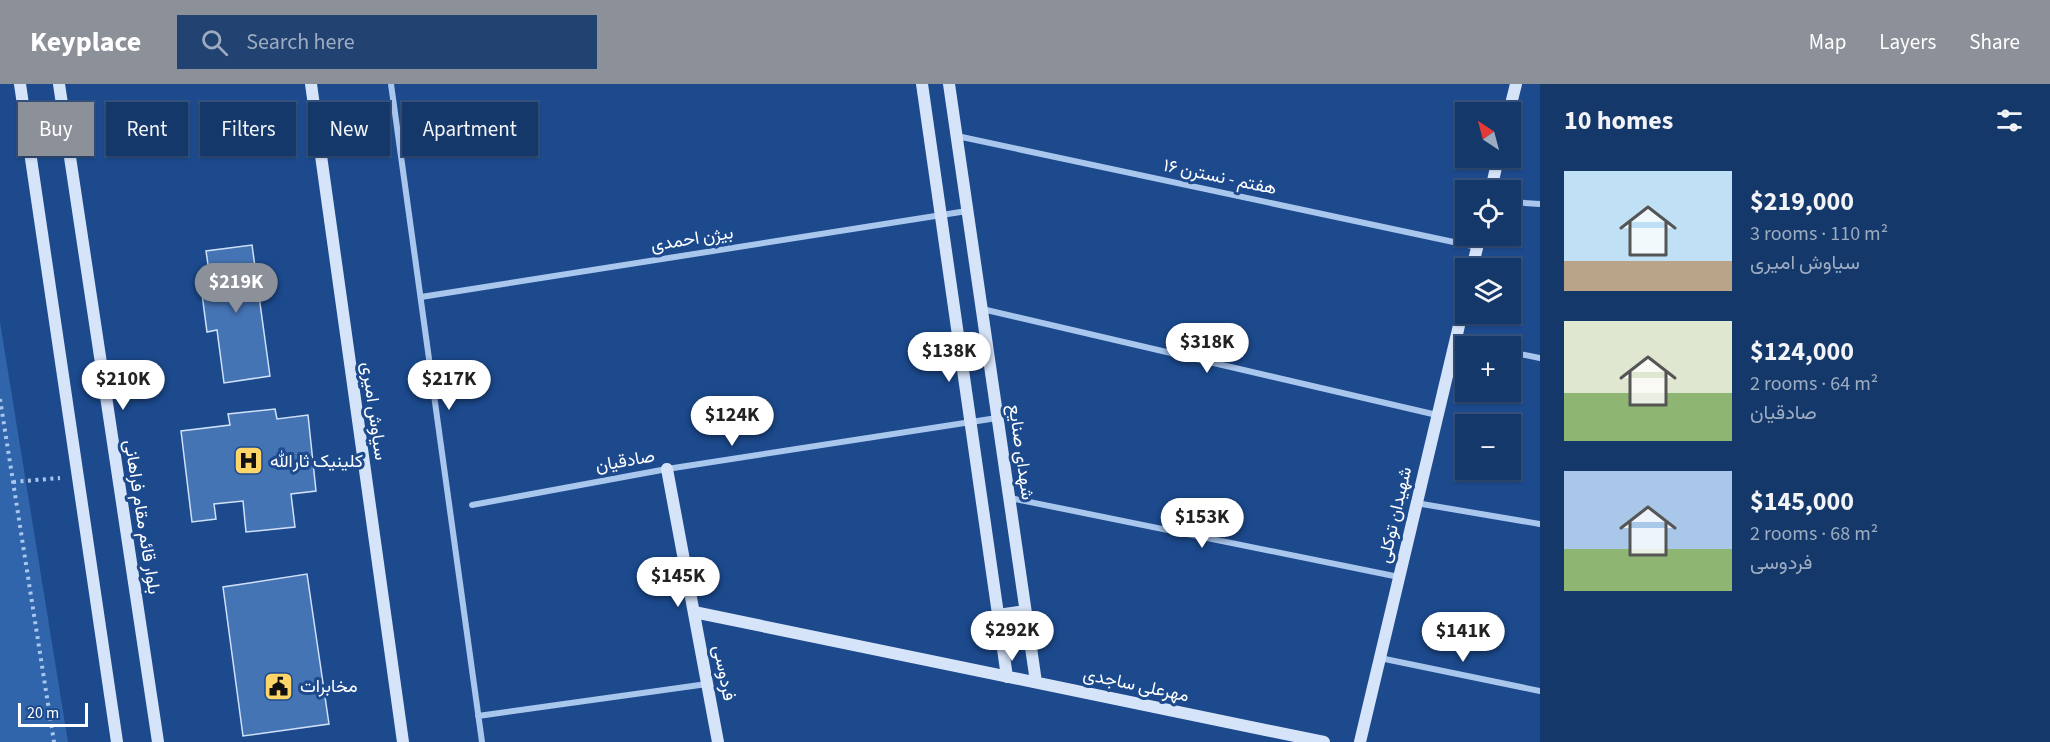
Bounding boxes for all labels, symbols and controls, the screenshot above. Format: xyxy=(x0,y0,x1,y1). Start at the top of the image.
search box xyxy=(177,15,597,69)
text: Keyplace xyxy=(30,22,141,62)
icon: search xyxy=(198,26,231,59)
text: Search here xyxy=(246,26,355,58)
text: Map xyxy=(1809,27,1846,57)
text: Layers xyxy=(1879,27,1936,57)
text: Share xyxy=(1969,27,2020,57)
chip: Buy xyxy=(18,102,94,156)
chip: Rent xyxy=(106,102,188,156)
chip: Filters xyxy=(200,102,296,156)
chip: New xyxy=(308,102,390,156)
chip: Apartment xyxy=(402,102,538,156)
north arrow xyxy=(1455,102,1521,168)
map controls xyxy=(1455,102,1521,480)
text: 10 homes xyxy=(1564,102,1673,139)
icon: filters xyxy=(1993,104,2026,137)
street label: هفتم - نسترن ۱۶ xyxy=(1161,153,1279,201)
button: locate xyxy=(1455,180,1521,246)
text: $219,000 xyxy=(1750,183,1854,220)
icon: home xyxy=(1612,195,1684,267)
street label: بیژن احمدی xyxy=(649,220,735,258)
text: 3 rooms · 110 m² xyxy=(1750,220,1888,248)
text: سیاوش امیری xyxy=(1750,249,1860,277)
button: layers xyxy=(1455,258,1521,324)
pin: $219K xyxy=(194,263,278,314)
text: $219K xyxy=(209,268,263,296)
pin: $318K xyxy=(1165,323,1249,374)
text: $318K xyxy=(1180,328,1234,356)
pin: $138K xyxy=(907,332,991,383)
text: $124,000 xyxy=(1750,333,1854,370)
button: + xyxy=(1455,336,1521,402)
text: $138K xyxy=(922,337,976,365)
icon: home xyxy=(1612,345,1684,417)
pin: $210K xyxy=(81,360,165,411)
street label: سیاوش امیری xyxy=(355,360,393,462)
pin: $217K xyxy=(407,360,491,411)
text: $210K xyxy=(96,365,150,393)
text: $217K xyxy=(422,365,476,393)
text: 2 rooms · 64 m² xyxy=(1750,370,1878,398)
pin: $124K xyxy=(690,396,774,447)
text: صادقیان xyxy=(1750,399,1817,427)
text: $124K xyxy=(705,401,759,429)
street label: شهدای صنایع xyxy=(1002,403,1040,501)
button: − xyxy=(1455,414,1521,480)
street label: بلوار قائم مقام فراهانی xyxy=(117,438,167,596)
street label: صادقیان xyxy=(593,443,657,479)
hospital icon: کلینیک ثارالله xyxy=(233,445,265,477)
place label: کلینیک ثارالله xyxy=(270,449,363,474)
street label: شهیدان توکلی xyxy=(1372,464,1418,566)
text: $145,000 xyxy=(1750,483,1854,520)
icon: home xyxy=(1612,495,1684,567)
pin: $153K xyxy=(1160,498,1244,549)
text: $153K xyxy=(1175,503,1229,531)
text: 2 rooms · 68 m² xyxy=(1750,520,1878,548)
text: فردوسی xyxy=(1750,549,1813,577)
pin: $145K xyxy=(636,557,720,608)
text: $145K xyxy=(651,562,705,590)
pin: $292K xyxy=(970,611,1054,662)
pin: $141K xyxy=(1421,612,1505,663)
text: $292K xyxy=(985,616,1039,644)
text: $141K xyxy=(1436,617,1490,645)
street label: فردوسی xyxy=(706,643,742,703)
street label: مهرعلی ساجدی xyxy=(1081,662,1191,708)
public building icon: مخابرات xyxy=(263,670,295,702)
place label: مخابرات xyxy=(300,674,358,699)
scale bar xyxy=(18,700,88,728)
text: 20 m xyxy=(27,702,59,724)

